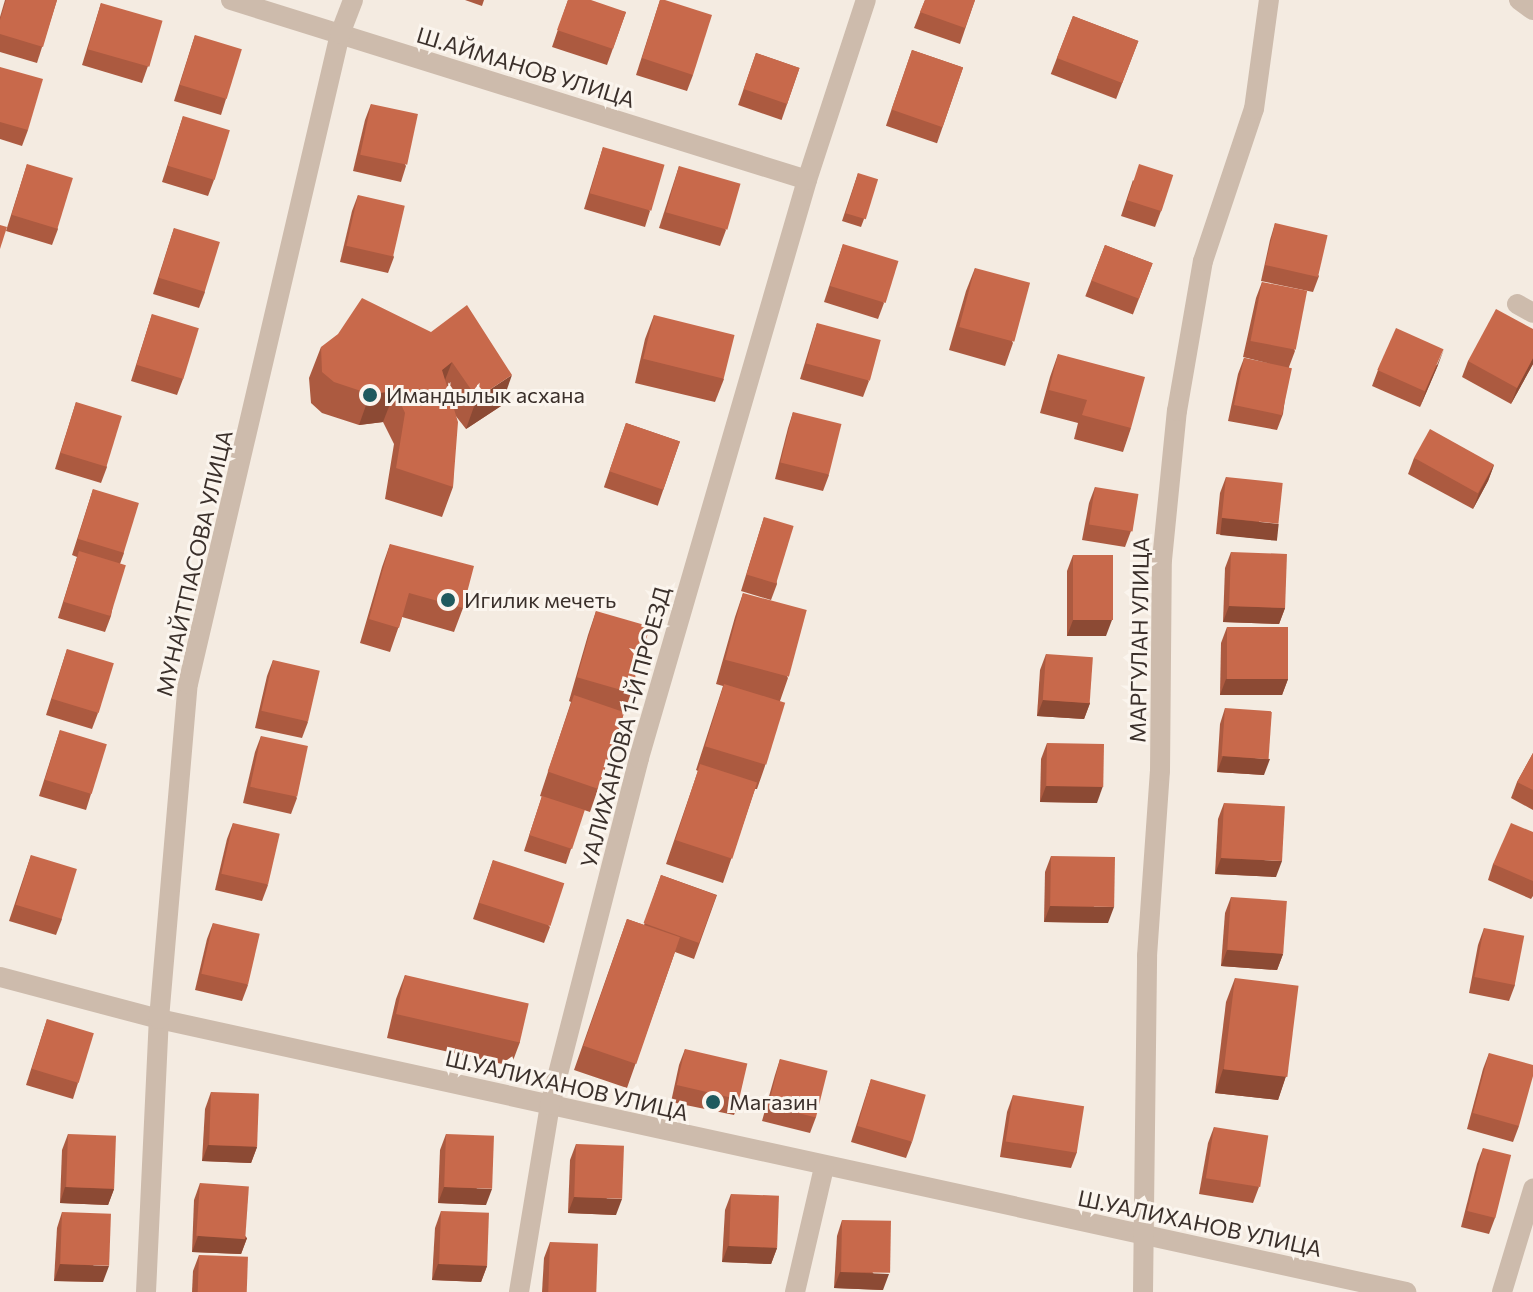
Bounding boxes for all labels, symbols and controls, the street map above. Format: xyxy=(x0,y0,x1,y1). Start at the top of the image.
street label: Ш.АЙМАНОВ УЛИЦА xyxy=(414,21,638,113)
place label: Имандылык асхана xyxy=(386,382,585,408)
marker: Имандылык асхана xyxy=(361,386,379,404)
street label: МУНАЙТПАСОВА УЛИЦА xyxy=(150,427,238,699)
street label: МАРГУЛАН УЛИЦА xyxy=(1124,537,1154,743)
street label: УАЛИХАНОВА 1-Й ПРОЕЗД xyxy=(575,584,675,870)
place label: Игилик мечеть xyxy=(464,587,616,613)
marker: Игилик мечеть xyxy=(439,591,457,609)
street label: Ш.УАЛИХАНОВ УЛИЦА xyxy=(443,1044,691,1126)
place label: Магазин xyxy=(729,1089,818,1115)
marker: Магазин xyxy=(704,1093,722,1111)
street label: Ш.УАЛИХАНОВ УЛИЦА xyxy=(1076,1184,1324,1262)

